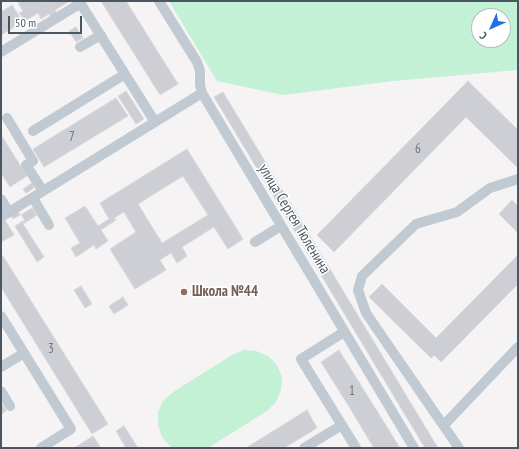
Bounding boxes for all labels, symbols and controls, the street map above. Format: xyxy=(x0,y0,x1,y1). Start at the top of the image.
scale bar xyxy=(10,8,84,34)
north arrow xyxy=(471,8,511,48)
text: 50 m xyxy=(15,15,36,30)
text: С xyxy=(476,29,490,43)
house number: 7 xyxy=(69,129,75,145)
house number: 6 xyxy=(415,141,421,157)
street label: улица Сергея Тюленина xyxy=(254,161,334,277)
place label: Школа №44 xyxy=(192,283,258,301)
marker: Школа №44 xyxy=(179,287,189,297)
house number: 3 xyxy=(48,341,54,357)
house number: 1 xyxy=(349,383,355,399)

